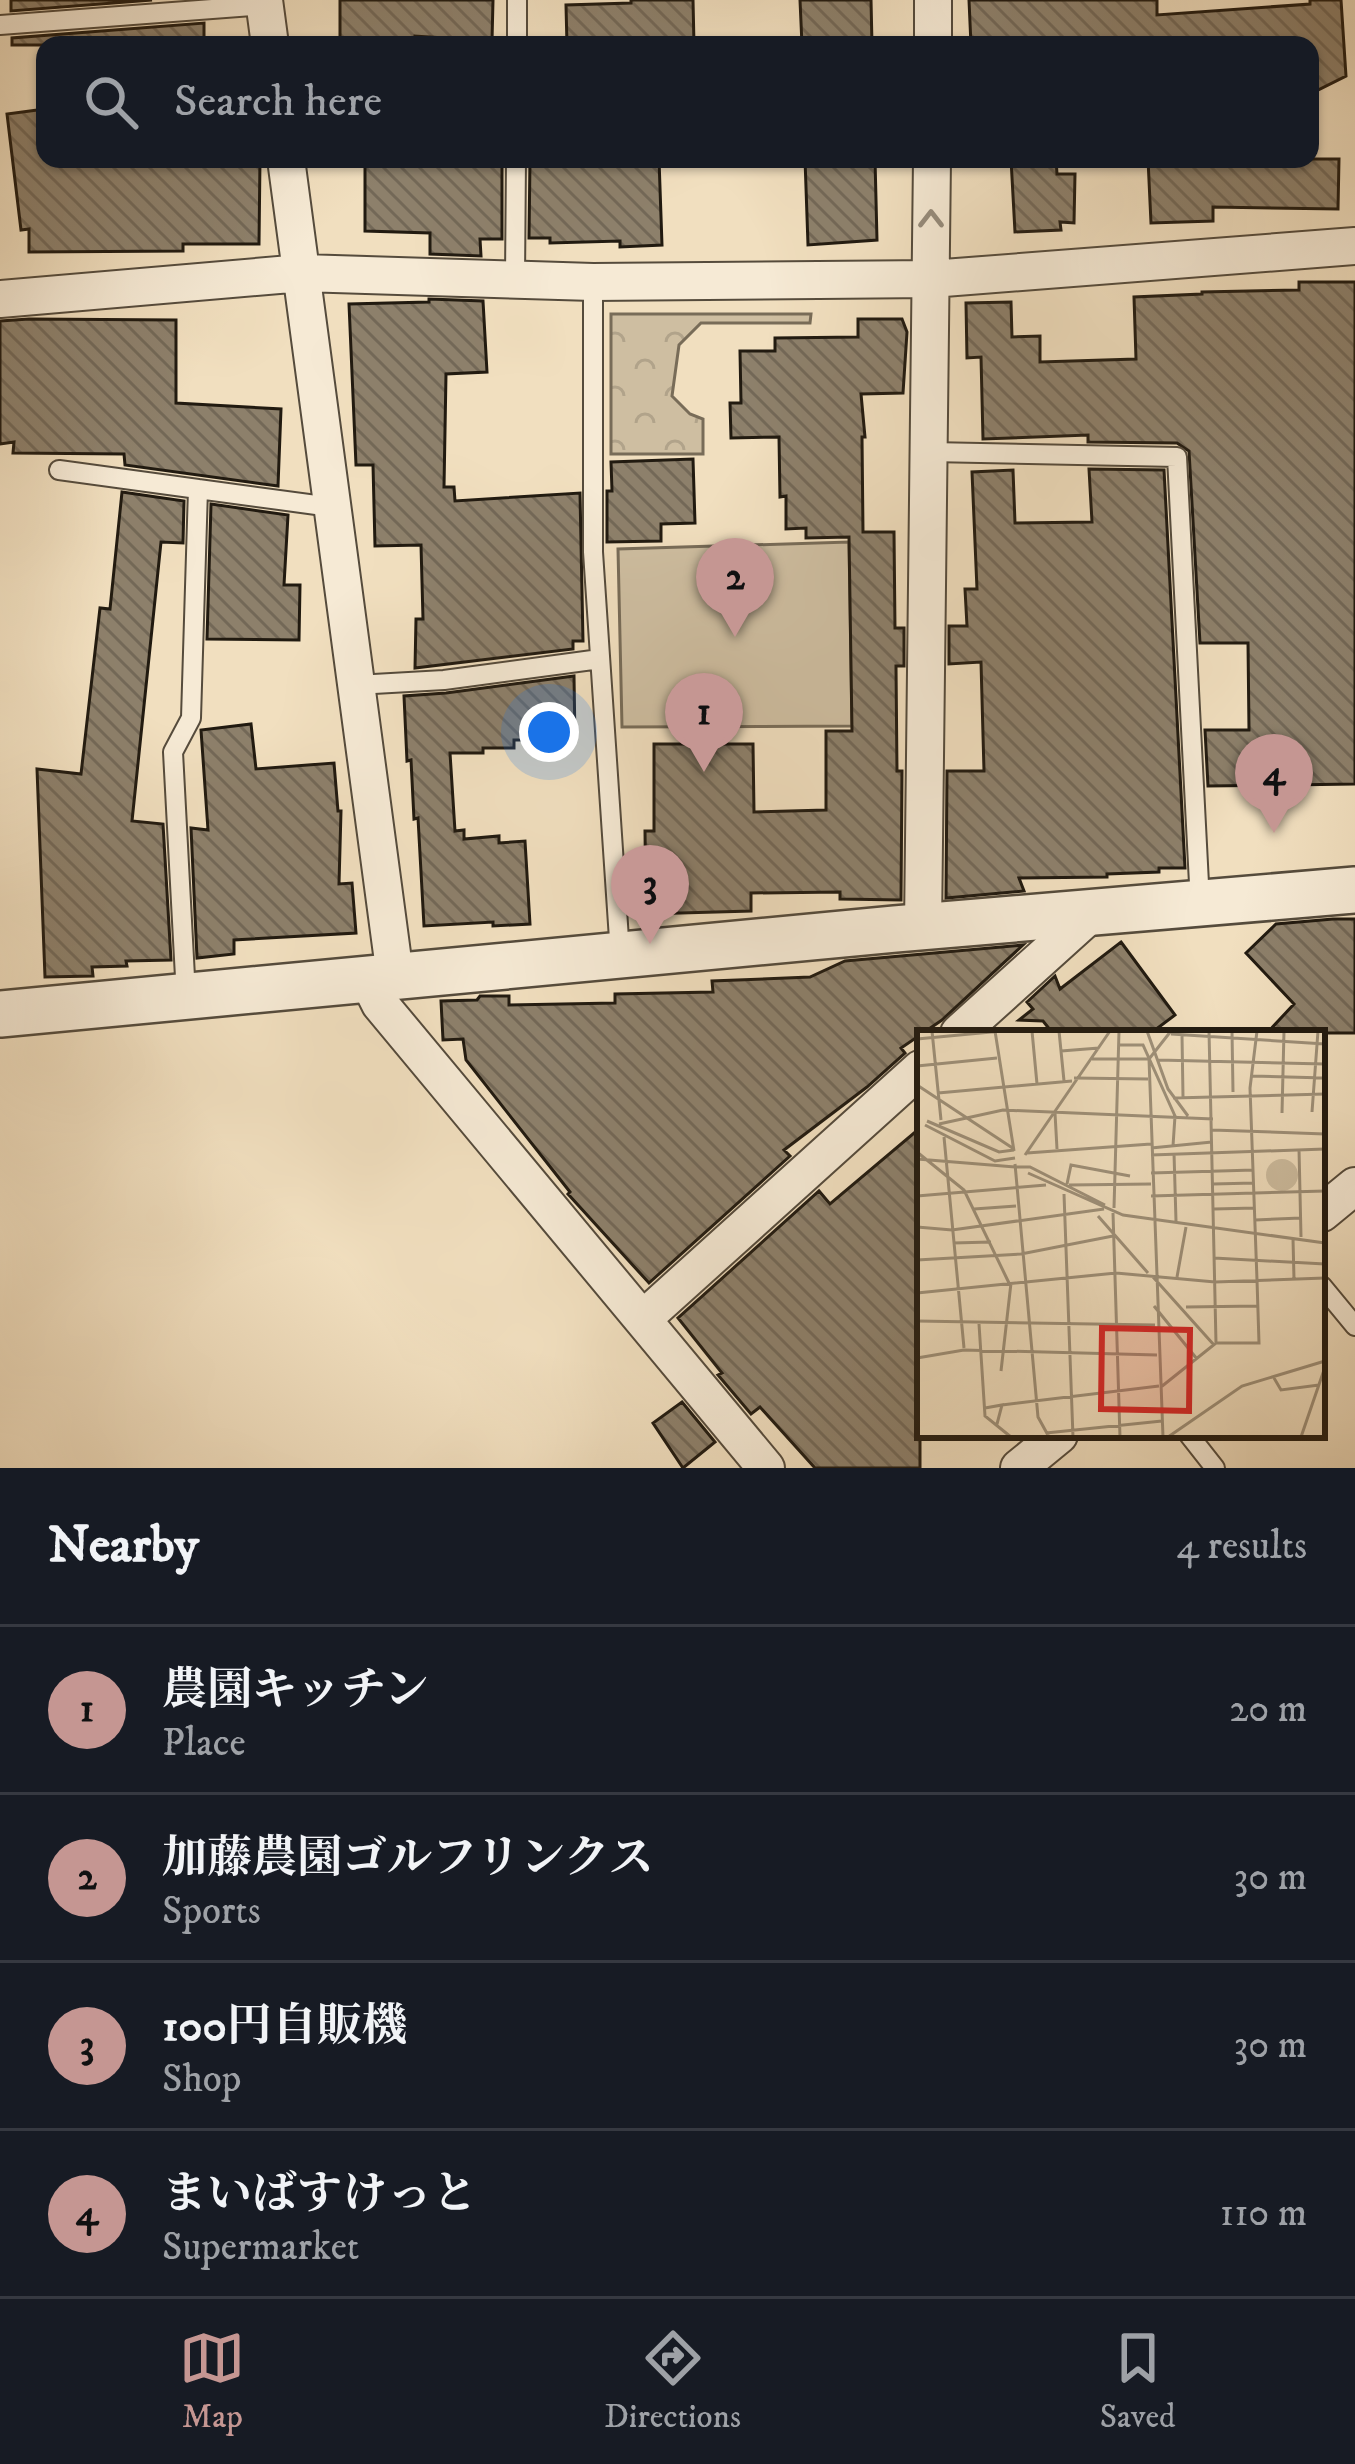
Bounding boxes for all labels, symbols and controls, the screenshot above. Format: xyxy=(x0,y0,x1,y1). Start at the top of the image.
search box xyxy=(36,36,1319,168)
icon: search xyxy=(78,69,144,135)
text: Search here xyxy=(174,74,382,130)
one-way arrow xyxy=(918,209,944,228)
pin: 2 xyxy=(696,538,774,637)
pin: 1 xyxy=(665,673,743,772)
your location xyxy=(519,702,579,762)
pin: 4 xyxy=(1235,734,1313,833)
pin: 3 xyxy=(611,845,689,944)
inset map xyxy=(917,1030,1325,1438)
text: Nearby xyxy=(48,1514,199,1578)
text: 4 results xyxy=(1177,1522,1307,1571)
text: 農園キッチン xyxy=(162,1663,429,1719)
text: 1 xyxy=(80,1685,94,1734)
text: 20 m xyxy=(1229,1685,1307,1734)
text: Place xyxy=(162,1719,246,1768)
text: 加藤農園ゴルフリンクス xyxy=(162,1831,654,1887)
text: 2 xyxy=(77,1853,97,1902)
text: 30 m xyxy=(1234,1853,1307,1902)
text: Sports xyxy=(162,1887,261,1936)
text: 100円自販機 xyxy=(162,1999,407,2055)
text: 3 xyxy=(80,2021,94,2070)
text: 30 m xyxy=(1234,2021,1307,2070)
text: Shop xyxy=(162,2055,241,2104)
text: まいばすけっと xyxy=(162,2167,477,2223)
text: 4 xyxy=(76,2189,98,2238)
text: 110 m xyxy=(1220,2189,1307,2238)
text: Supermarket xyxy=(162,2223,359,2272)
tab: Map xyxy=(179,2325,245,2438)
tab: Directions xyxy=(604,2325,741,2438)
tab: Saved xyxy=(1100,2325,1176,2438)

